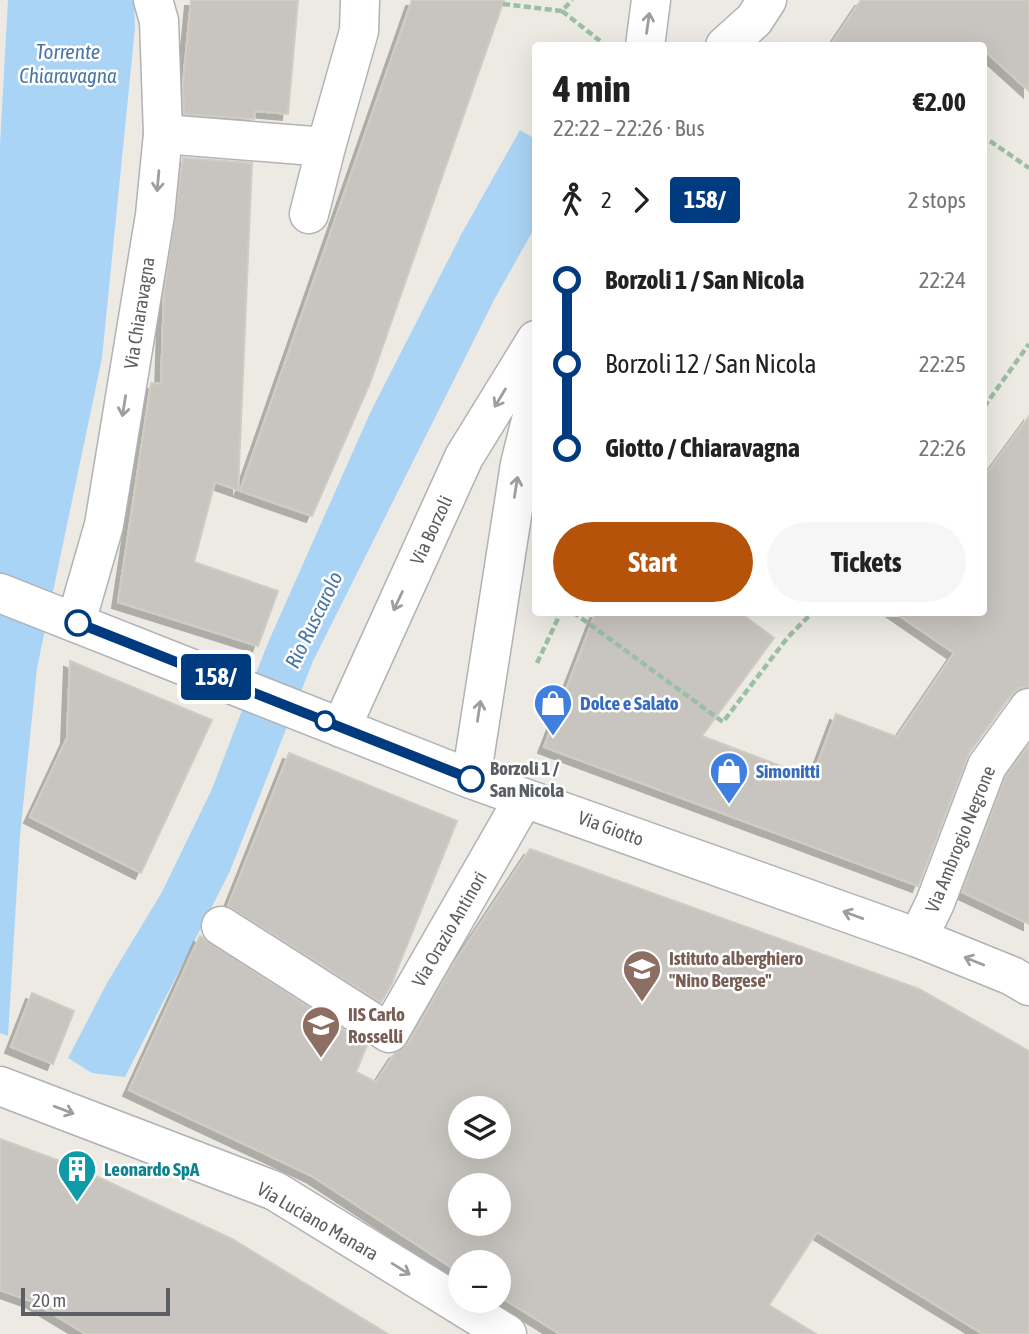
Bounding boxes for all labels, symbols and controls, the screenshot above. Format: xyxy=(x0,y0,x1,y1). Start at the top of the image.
one-way arrow xyxy=(642,12,655,35)
water label: Torrente Chiaravagna xyxy=(19,39,117,87)
text: 4 min xyxy=(553,67,631,110)
text: €2.00 xyxy=(913,87,966,117)
text: 22:22 – 22:26 · Bus xyxy=(553,115,705,141)
one-way arrow xyxy=(152,169,165,192)
icon: walk xyxy=(553,181,591,219)
icon: forward xyxy=(622,181,660,219)
text: 158/ xyxy=(684,186,726,213)
text: 2 xyxy=(601,187,612,213)
text: 2 stops xyxy=(908,187,966,213)
street label: Via Chiaravagna xyxy=(119,256,159,370)
text: Borzoli 1 / San Nicola xyxy=(605,265,804,295)
text: 22:24 xyxy=(919,267,966,293)
text: Borzoli 12 / San Nicola xyxy=(605,349,817,379)
text: 22:25 xyxy=(919,351,966,377)
one-way arrow xyxy=(492,388,506,408)
one-way arrow xyxy=(117,394,130,417)
text: Giotto / Chiaravagna xyxy=(605,433,800,463)
text: 22:26 xyxy=(919,435,966,461)
one-way arrow xyxy=(510,476,523,498)
street label: Via Borzoli xyxy=(405,492,457,568)
button: Start xyxy=(553,522,753,602)
button: Tickets xyxy=(767,522,966,602)
water label: Rio Ruscarolo xyxy=(279,567,347,672)
one-way arrow xyxy=(391,590,404,611)
unlabelled marker xyxy=(65,610,91,636)
line badge: 158/ xyxy=(167,654,265,700)
text: 158/ xyxy=(195,663,237,690)
shop icon: Dolce e Salato xyxy=(532,682,574,737)
place label: Dolce e Salato xyxy=(580,692,679,714)
one-way arrow xyxy=(473,700,486,723)
unlabelled marker xyxy=(315,711,335,731)
shop icon: Simonitti xyxy=(708,750,750,805)
place label: Borzoli 1 / San Nicola xyxy=(490,757,564,801)
place label: Simonitti xyxy=(756,760,820,782)
street label: Via Ambrogio Negrone xyxy=(921,763,999,915)
marker: Borzoli 1 / San Nicola xyxy=(458,766,484,792)
street label: Via Giotto xyxy=(575,806,647,850)
street label: Via Orazio Antinori xyxy=(407,867,491,991)
one-way arrow xyxy=(843,908,865,920)
place label: Istituto alberghiero "Nino Bergese" xyxy=(669,947,803,991)
school or university icon: Istituto alberghiero "Nino Bergese" xyxy=(621,948,663,1003)
one-way arrow xyxy=(964,953,985,966)
place label: IIS Carlo Rosselli xyxy=(348,1003,405,1047)
school or university icon: IIS Carlo Rosselli xyxy=(300,1004,342,1059)
map controls xyxy=(448,1096,511,1313)
button: layers xyxy=(448,1096,511,1159)
one-way arrow xyxy=(52,1105,74,1117)
building icon: Leonardo SpA xyxy=(56,1148,98,1203)
place label: Leonardo SpA xyxy=(104,1158,200,1180)
button: + xyxy=(448,1173,511,1236)
street label: Via Luciano Manara xyxy=(253,1177,383,1265)
button: − xyxy=(448,1250,511,1313)
one-way arrow xyxy=(391,1262,411,1276)
scale bar xyxy=(21,1285,170,1317)
text: 20 m xyxy=(32,1289,66,1311)

